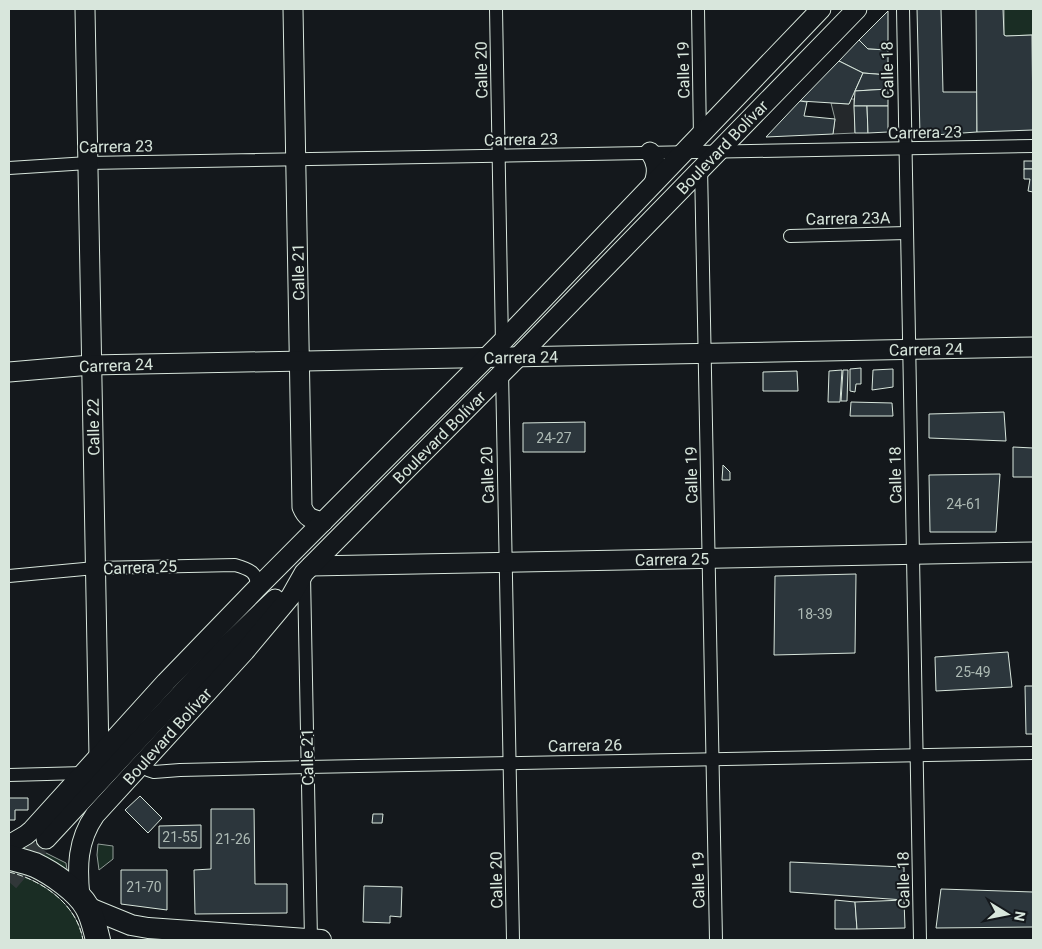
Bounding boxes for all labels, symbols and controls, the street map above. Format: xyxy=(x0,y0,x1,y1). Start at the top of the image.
street label: Calle 20 xyxy=(472,41,491,99)
street label: Calle 19 xyxy=(674,41,693,99)
street label: Calle 18 xyxy=(878,41,897,99)
street label: Boulevard Bolívar xyxy=(673,96,772,198)
street label: Carrera 23 xyxy=(888,122,962,143)
street label: Carrera 23 xyxy=(484,129,558,150)
street label: Carrera 23 xyxy=(79,136,153,157)
street label: Carrera 23A xyxy=(806,208,891,229)
street label: Calle 21 xyxy=(289,243,308,301)
street label: Carrera 24 xyxy=(889,339,963,360)
street label: Carrera 24 xyxy=(484,347,558,368)
street label: Carrera 24 xyxy=(79,355,153,376)
street label: Boulevard Bolívar xyxy=(389,387,490,488)
street label: Calle 22 xyxy=(84,398,103,456)
house number: 24-27 xyxy=(536,430,572,446)
street label: Calle 20 xyxy=(477,446,498,504)
street label: Calle 19 xyxy=(682,446,701,504)
street label: Calle 18 xyxy=(886,446,905,504)
house number: 24-61 xyxy=(946,496,982,512)
street label: Carrera 25 xyxy=(635,549,709,570)
street label: Carrera 25 xyxy=(103,557,177,578)
house number: 18-39 xyxy=(797,606,833,622)
house number: 25-49 xyxy=(955,664,991,680)
street label: Boulevard Bolívar xyxy=(119,684,216,789)
street label: Calle 21 xyxy=(298,728,317,786)
street label: Carrera 26 xyxy=(548,735,622,756)
house number: 21-55 xyxy=(162,829,198,845)
house number: 21-26 xyxy=(215,831,251,847)
street label: Calle 20 xyxy=(487,851,506,909)
street label: Calle 19 xyxy=(689,851,708,909)
street label: Calle 18 xyxy=(894,851,913,909)
house number: 21-70 xyxy=(126,879,162,895)
north arrow xyxy=(982,889,1032,939)
text: N xyxy=(1011,910,1029,923)

